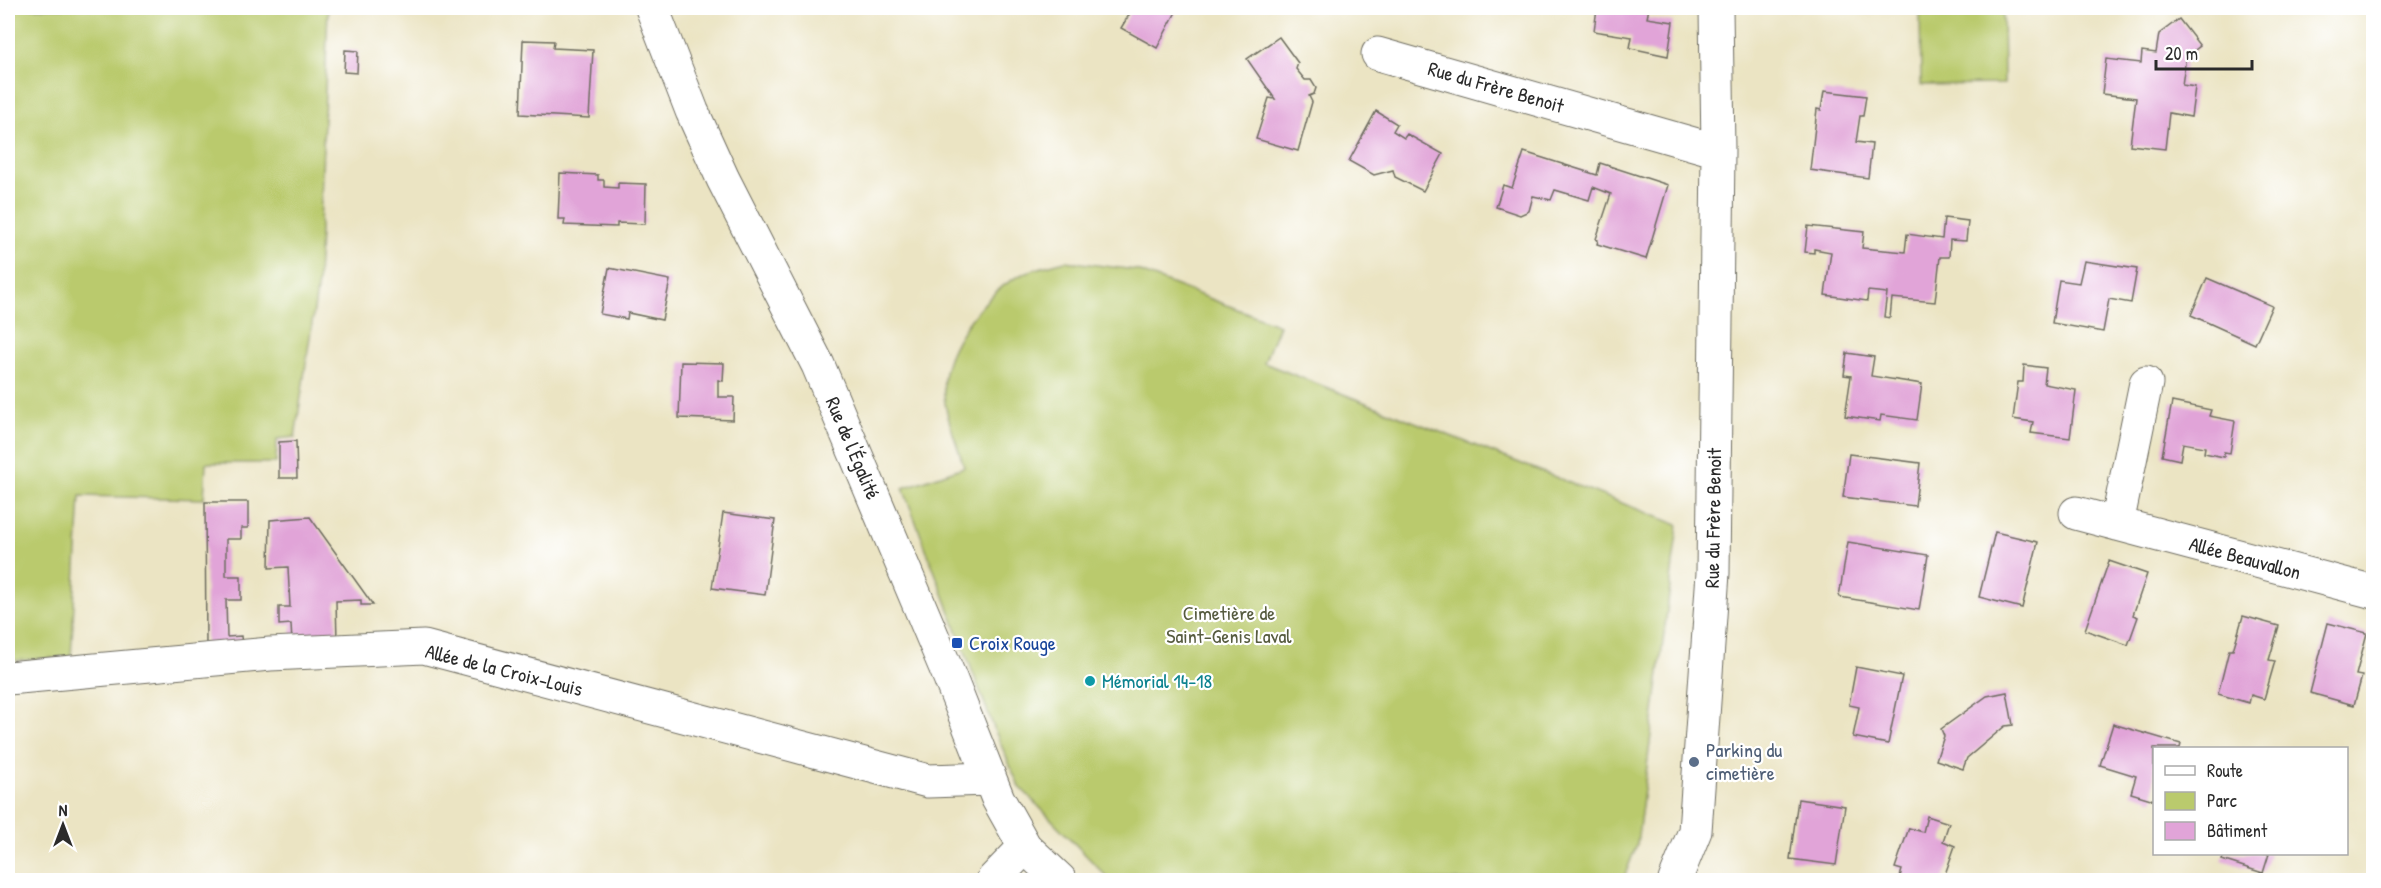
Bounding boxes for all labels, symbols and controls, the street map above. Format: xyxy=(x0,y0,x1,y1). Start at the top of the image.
scale bar xyxy=(2156,33,2252,71)
text: 20 m xyxy=(2165,41,2198,66)
street label: Rue du Frère Benoit xyxy=(1425,54,1568,119)
street label: Rue de l'Égalité xyxy=(820,392,887,503)
street label: Rue du Frère Benoit xyxy=(1698,447,1727,588)
street label: Allée Beauvallon xyxy=(2186,530,2304,585)
park label: Cimetière de Saint-Genis Laval xyxy=(1166,599,1292,649)
place label: Croix Rouge xyxy=(969,629,1056,656)
marker: Croix Rouge xyxy=(950,636,964,650)
street label: Allée de la Croix-Louis xyxy=(423,637,586,702)
place label: Mémorial 14-18 xyxy=(1102,667,1212,694)
marker: Mémorial 14-18 xyxy=(1083,674,1097,688)
place label: Parking du cimetière xyxy=(1706,736,1782,786)
legend xyxy=(2153,747,2348,855)
marker: Parking du cimetière xyxy=(1687,755,1701,769)
text: Route xyxy=(2207,758,2243,783)
text: Parc xyxy=(2207,788,2237,813)
north arrow xyxy=(33,795,93,855)
text: N xyxy=(59,799,68,821)
text: Bâtiment xyxy=(2207,818,2268,843)

